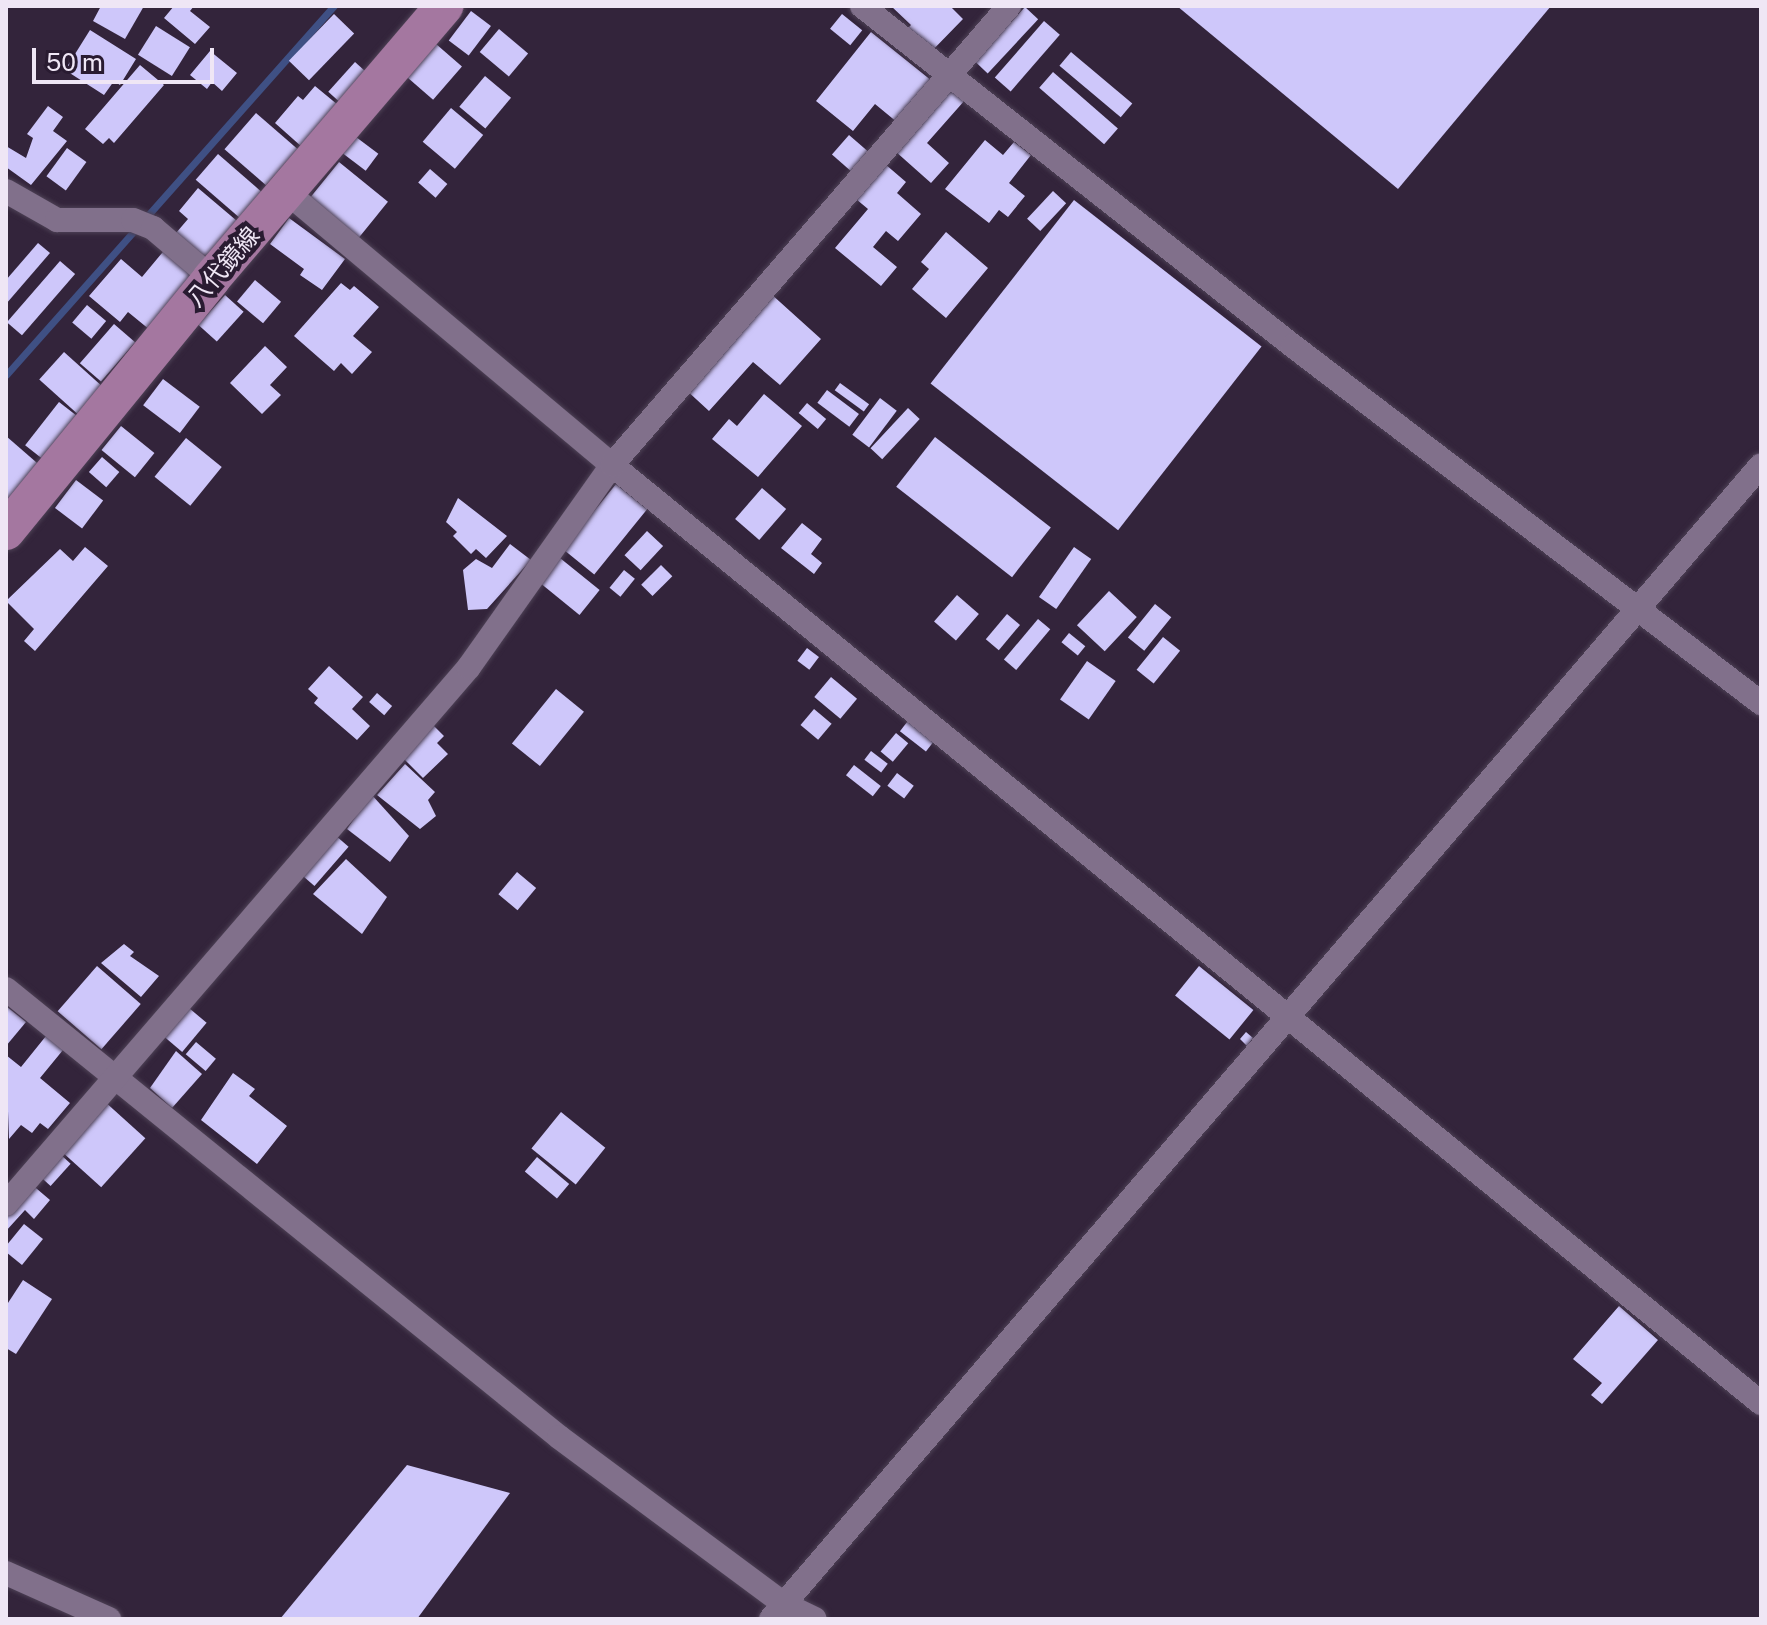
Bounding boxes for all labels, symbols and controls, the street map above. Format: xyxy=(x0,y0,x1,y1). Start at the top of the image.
scale bar xyxy=(36,32,218,82)
text: 50 m xyxy=(46,48,103,76)
street label: 八代鏡線 xyxy=(181,221,265,313)

